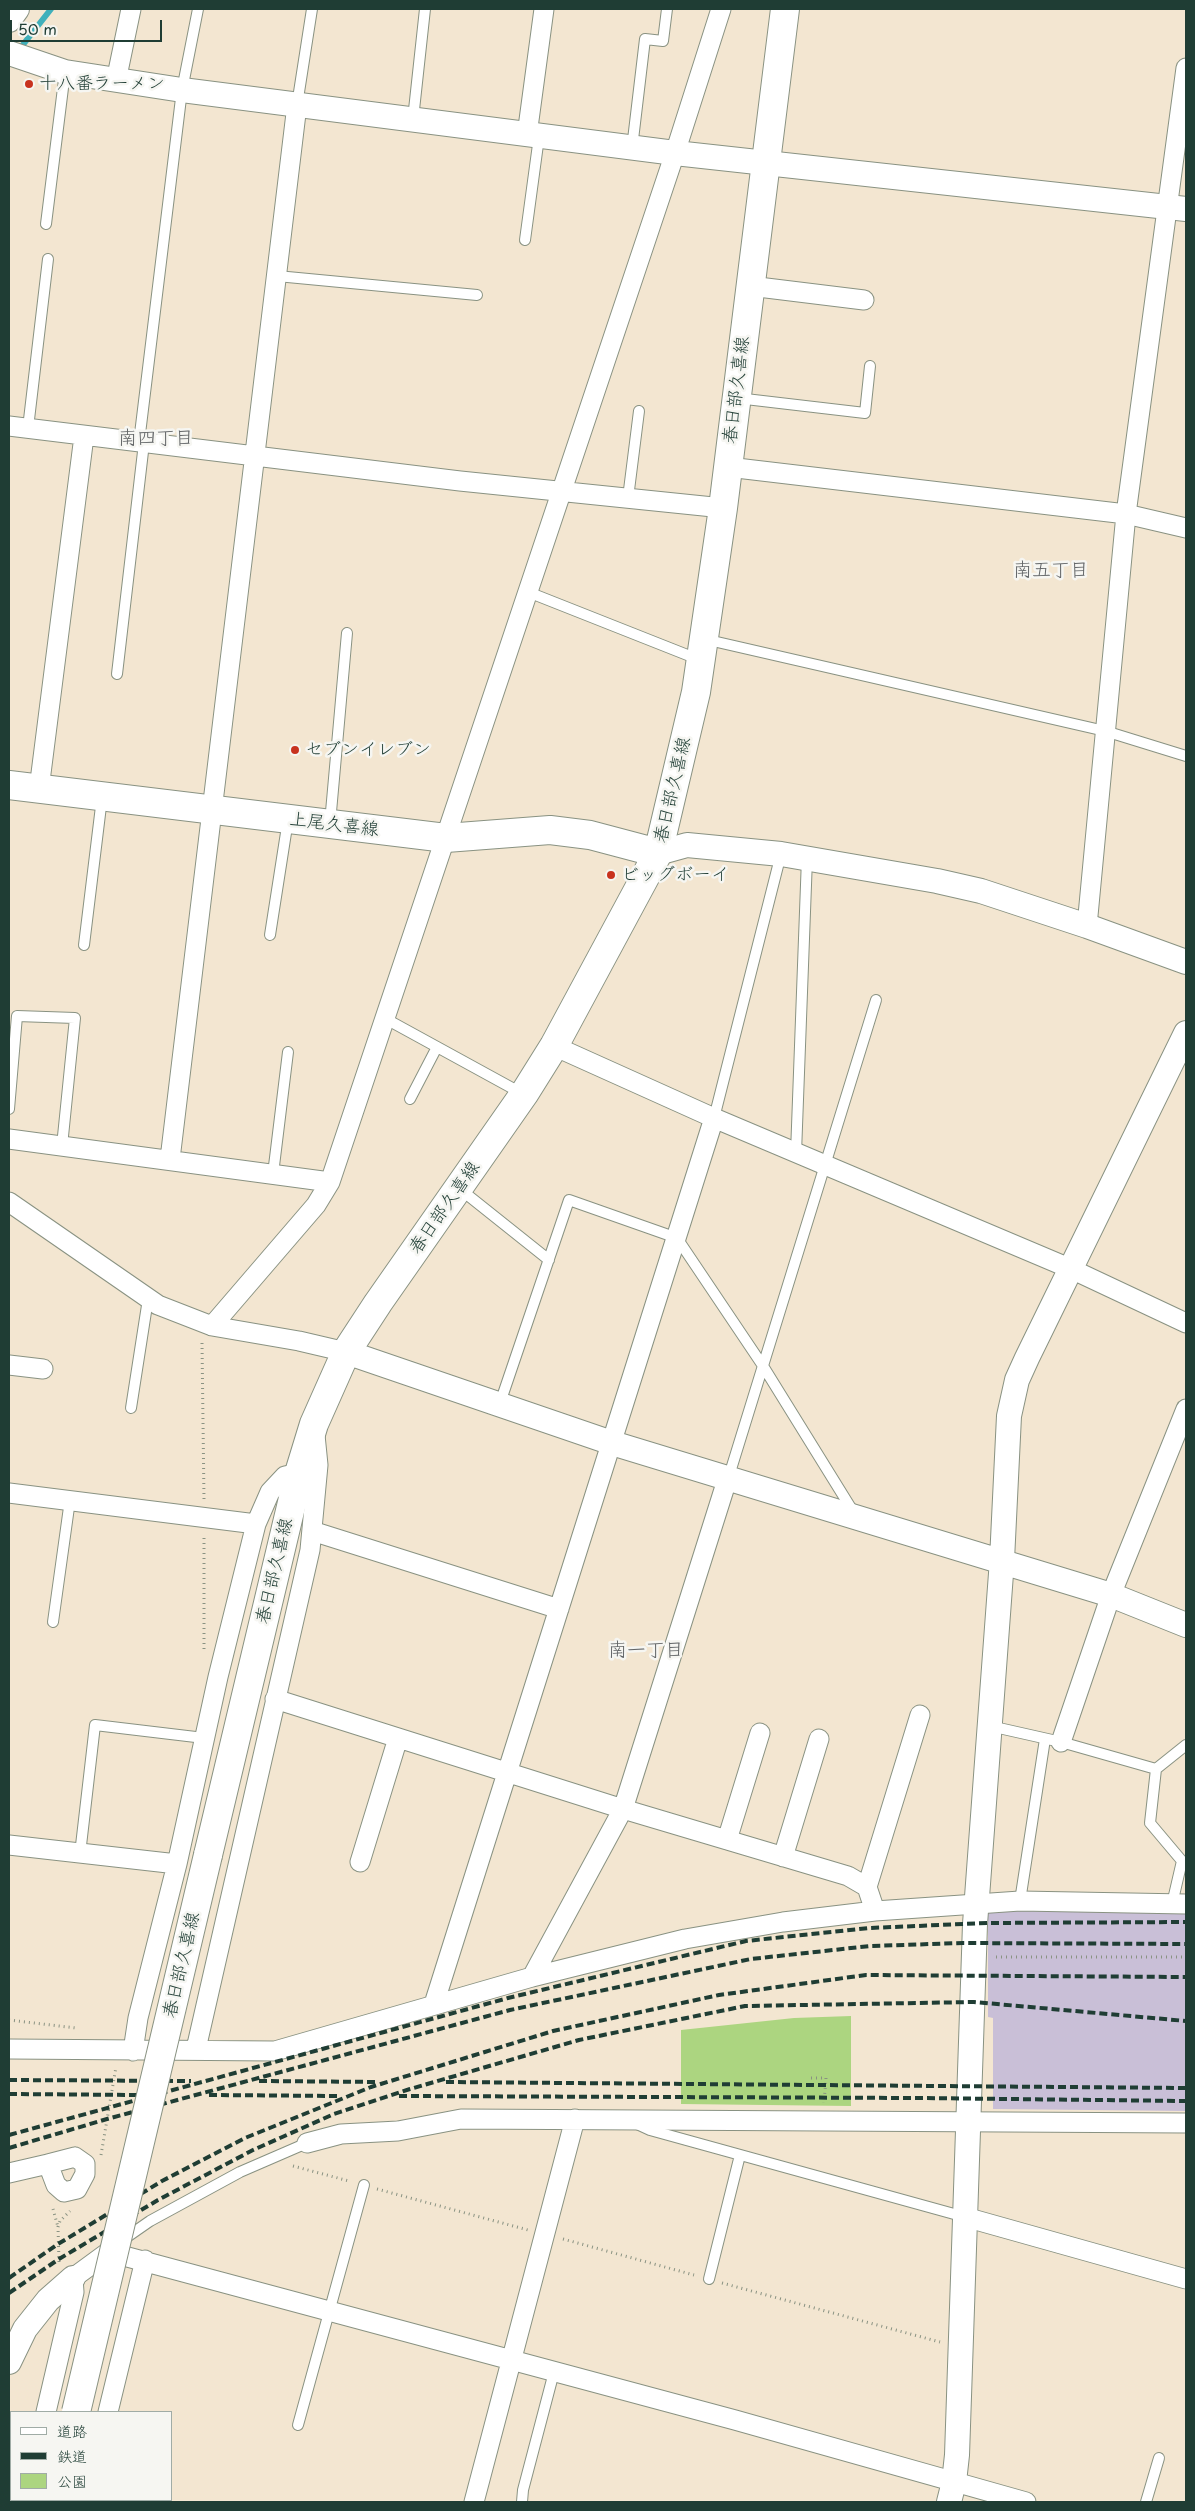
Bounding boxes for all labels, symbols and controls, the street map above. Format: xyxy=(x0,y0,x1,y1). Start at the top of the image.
scale bar xyxy=(12,10,165,42)
text: 50 m xyxy=(18,17,57,40)
place label: 十八番ラーメン xyxy=(39,73,165,95)
marker: 十八番ラーメン xyxy=(23,78,35,90)
street label: 春日部久喜線 xyxy=(720,335,754,445)
district label: 南四丁目 xyxy=(118,428,194,450)
district label: 南五丁目 xyxy=(1013,560,1089,582)
street label: 春日部久喜線 xyxy=(650,735,696,845)
place label: セブンイレブン xyxy=(305,739,431,761)
marker: セブンイレブン xyxy=(289,744,301,756)
street label: 上尾久喜線 xyxy=(288,809,380,841)
place label: ビッグボーイ xyxy=(621,864,729,886)
marker: ビッグボーイ xyxy=(605,869,617,881)
street label: 春日部久喜線 xyxy=(405,1158,485,1258)
street label: 春日部久喜線 xyxy=(252,1516,298,1626)
district label: 南一丁目 xyxy=(608,1640,684,1662)
street label: 春日部久喜線 xyxy=(159,1910,205,2020)
legend xyxy=(10,2411,172,2501)
text: 道路 xyxy=(57,2419,87,2442)
text: 鉄道 xyxy=(57,2444,87,2467)
text: 公園 xyxy=(57,2469,87,2492)

